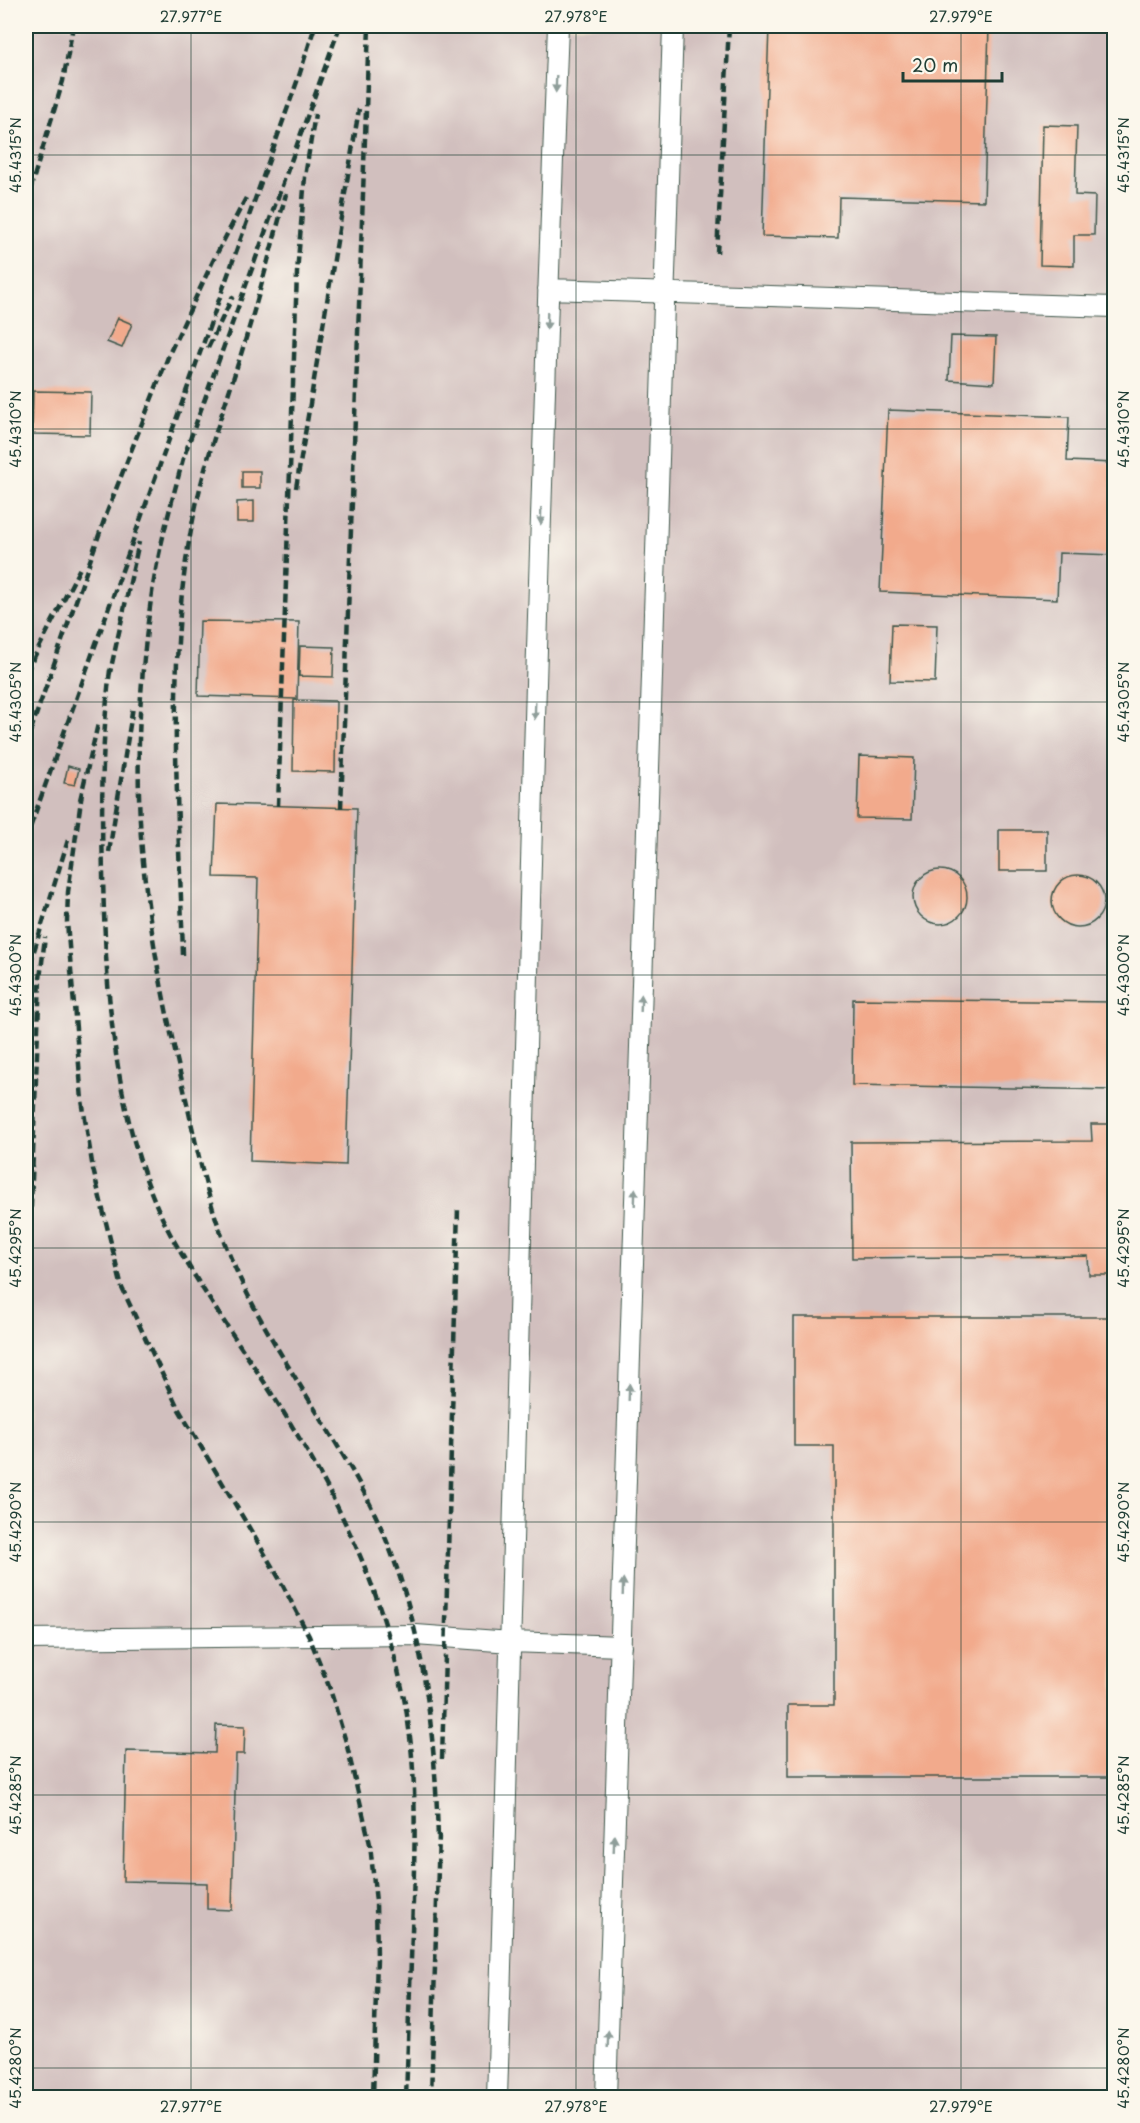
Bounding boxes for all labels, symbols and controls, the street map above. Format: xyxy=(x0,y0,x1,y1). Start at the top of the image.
text: 27.977°E xyxy=(160,4,222,27)
text: 27.978°E xyxy=(544,4,608,27)
text: 27.979°E xyxy=(929,4,993,27)
scale bar xyxy=(903,45,1002,83)
text: 20 m xyxy=(912,51,958,78)
one-way arrow xyxy=(551,74,560,93)
text: 45.4315°N xyxy=(3,117,26,193)
text: 45.4315°N xyxy=(1111,117,1134,193)
one-way arrow xyxy=(542,311,551,330)
text: 45.4310°N xyxy=(3,390,26,468)
text: 45.4310°N xyxy=(1111,390,1134,468)
one-way arrow xyxy=(536,506,545,525)
text: 45.4305°N xyxy=(3,662,26,742)
text: 45.4305°N xyxy=(1111,662,1134,742)
one-way arrow xyxy=(530,701,539,720)
text: 45.4300°N xyxy=(3,934,26,1016)
text: 45.4300°N xyxy=(1111,934,1134,1016)
one-way arrow xyxy=(636,993,646,1012)
one-way arrow xyxy=(630,1188,640,1207)
text: 45.4295°N xyxy=(3,1208,26,1288)
text: 45.4295°N xyxy=(1111,1208,1134,1288)
one-way arrow xyxy=(624,1383,633,1402)
text: 45.4290°N xyxy=(3,1482,26,1562)
text: 45.4290°N xyxy=(1111,1482,1134,1562)
one-way arrow xyxy=(618,1578,627,1597)
text: 45.4285°N xyxy=(3,1755,26,1835)
text: 45.4285°N xyxy=(1111,1755,1134,1835)
one-way arrow xyxy=(610,1835,619,1854)
text: 45.4280°N xyxy=(3,2027,26,2109)
text: 45.4280°N xyxy=(1111,2027,1134,2109)
one-way arrow xyxy=(604,2030,613,2049)
text: 27.977°E xyxy=(160,2094,222,2117)
text: 27.978°E xyxy=(544,2094,608,2117)
text: 27.979°E xyxy=(929,2094,993,2117)

